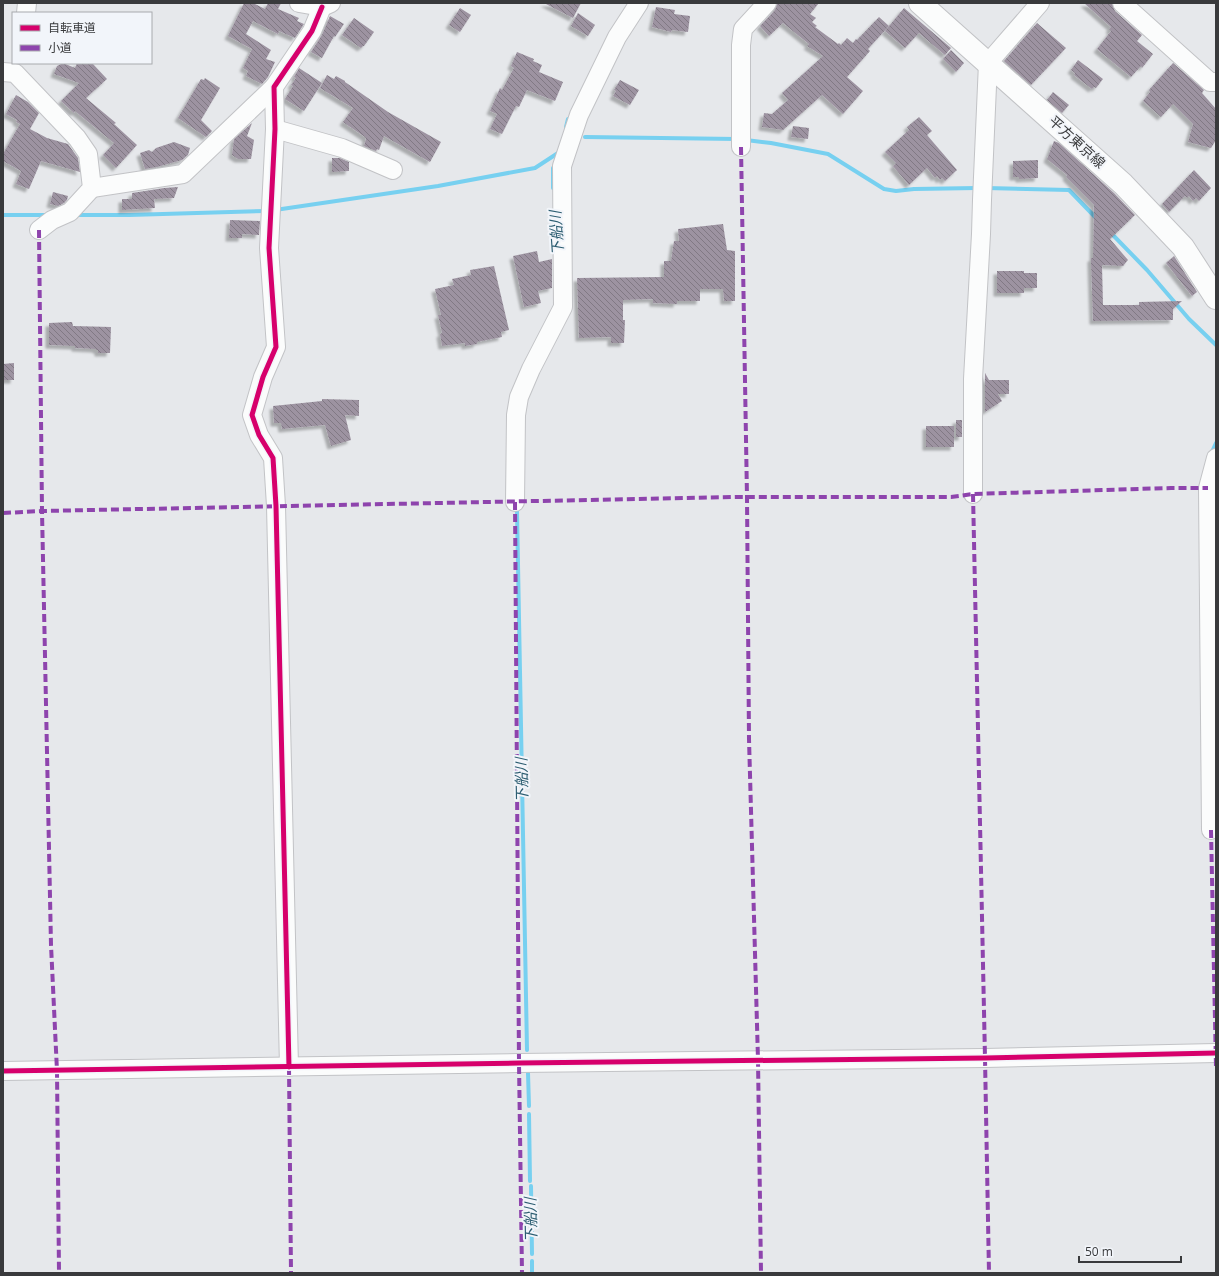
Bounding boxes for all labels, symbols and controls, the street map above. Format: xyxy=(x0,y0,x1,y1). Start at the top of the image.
legend xyxy=(12,12,152,64)
text: 自転車道 xyxy=(48,19,96,36)
text: 小道 xyxy=(48,39,72,56)
street label: 平方東京線 xyxy=(1045,111,1110,172)
water label: 下船川 xyxy=(544,208,568,256)
water label: 下船川 xyxy=(511,755,531,803)
water label: 下船川 xyxy=(520,1195,540,1243)
scale bar xyxy=(1079,1238,1181,1264)
text: 50 m xyxy=(1085,1243,1113,1260)

